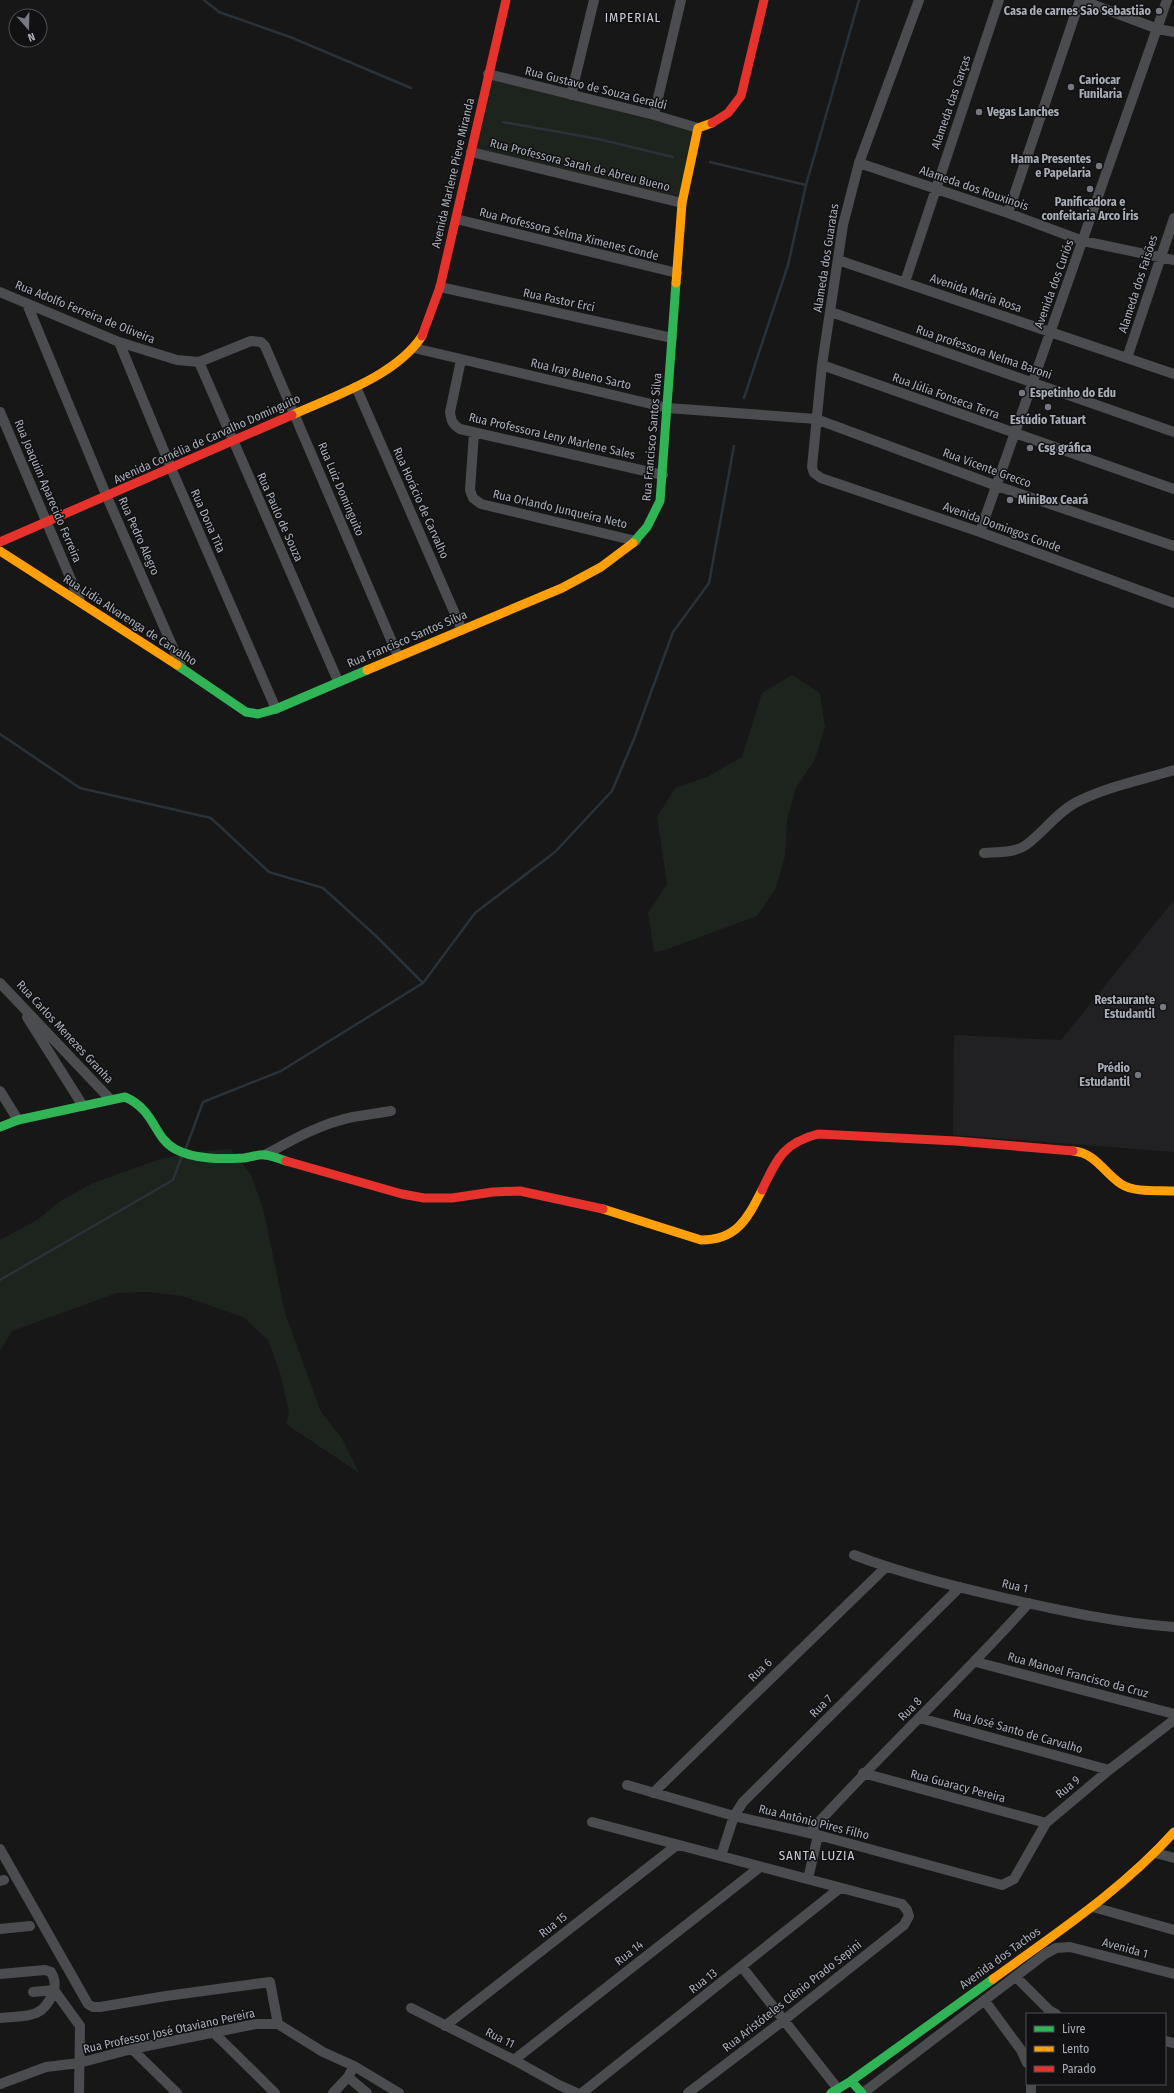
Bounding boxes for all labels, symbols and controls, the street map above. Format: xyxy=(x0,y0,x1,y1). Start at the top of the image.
place label: Casa de carnes São Sebastião xyxy=(1004,4,1152,18)
marker: Casa de carnes São Sebastião xyxy=(1154,6,1164,16)
north arrow xyxy=(8,8,48,48)
district label: IMPERIAL xyxy=(605,10,661,25)
text: N xyxy=(26,30,37,44)
street label: Alameda das Garças xyxy=(928,53,974,151)
street label: Rua Gustavo de Souza Geraldi xyxy=(524,64,668,112)
place label: Cariocar Funilaria xyxy=(1079,73,1122,101)
marker: Cariocar Funilaria xyxy=(1066,82,1076,92)
street label: Avenida Marlene Pieve Miranda xyxy=(429,96,477,250)
place label: Vegas Lanches xyxy=(986,105,1060,119)
marker: Vegas Lanches xyxy=(974,107,984,117)
street label: Rua Professora Sarah de Abreu Bueno xyxy=(489,136,671,194)
place label: Hama Presentes e Papelaria xyxy=(1011,152,1092,180)
marker: Hama Presentes e Papelaria xyxy=(1094,161,1104,171)
street label: Alameda dos Rouxinois xyxy=(918,163,1030,213)
marker: Panificadora e confeitaria Arco Íris xyxy=(1085,184,1095,194)
place label: Panificadora e confeitaria Arco Íris xyxy=(1041,195,1139,223)
street label: Alameda dos Guaratas xyxy=(811,203,841,313)
street label: Rua Professora Selma Ximenes Conde xyxy=(478,205,660,263)
street label: Alameda dos Faisões xyxy=(1116,233,1160,335)
street label: Avenida dos Curiós xyxy=(1031,238,1077,330)
street label: Avenida Maria Rosa xyxy=(928,271,1024,315)
street label: Rua Adolfo Ferreira de Oliveira xyxy=(13,277,157,347)
street label: Rua Pastor Erci xyxy=(522,286,596,314)
street label: Rua professora Nelma Baroni xyxy=(914,322,1054,382)
street label: Rua Iray Bueno Sarto xyxy=(529,356,633,392)
street label: Rua Júlia Fonseca Terra xyxy=(891,370,1002,422)
street label: Rua Francisco Santos Silva xyxy=(639,372,665,502)
place label: Espetinho do Edu xyxy=(1030,386,1116,400)
marker: Espetinho do Edu xyxy=(1017,388,1027,398)
street label: Avenida Cornélia de Carvalho Dominguito xyxy=(111,391,303,487)
marker: Estúdio Tatuart xyxy=(1043,402,1053,412)
street label: Rua Professora Leny Marlene Sales xyxy=(468,410,636,462)
place label: Estúdio Tatuart xyxy=(1010,413,1087,427)
street label: Rua Joaquim Aparecido Ferreira xyxy=(11,417,85,565)
street label: Rua Luiz Dominguito xyxy=(315,440,367,538)
place label: Csg gráfica xyxy=(1038,441,1092,455)
marker: Csg gráfica xyxy=(1025,443,1035,453)
street label: Rua Horácio de Carvalho xyxy=(390,445,452,561)
street label: Rua Vicente Grecco xyxy=(941,446,1033,490)
street label: Rua Paulo de Souza xyxy=(254,470,306,564)
street label: Rua Dona Tita xyxy=(188,487,228,555)
street label: Rua Orlando Junqueira Neto xyxy=(491,487,629,531)
place label: MiniBox Ceará xyxy=(1018,493,1088,507)
street label: Rua Pedro Alegro xyxy=(116,495,162,577)
marker: MiniBox Ceará xyxy=(1005,495,1015,505)
street label: Avenida Domingos Conde xyxy=(941,499,1063,555)
street label: Rua Lidia Alvarenga de Carvalho xyxy=(61,571,199,669)
street label: Rua Francisco Santos Silva xyxy=(345,607,469,671)
street label: Rua Carlos Menezes Granha xyxy=(14,978,116,1086)
place label: Restaurante Estudantil xyxy=(1094,993,1156,1021)
marker: Restaurante Estudantil xyxy=(1158,1002,1168,1012)
place label: Prédio Estudantil xyxy=(1079,1061,1131,1089)
marker: Prédio Estudantil xyxy=(1133,1070,1143,1080)
street label: Rua 1 xyxy=(1001,1576,1029,1596)
street label: Rua Manoel Francisco da Cruz xyxy=(1006,1649,1150,1701)
street label: Rua 6 xyxy=(745,1655,775,1685)
street label: Rua 7 xyxy=(807,1692,835,1720)
street label: Rua 8 xyxy=(895,1694,925,1724)
street label: Rua José Santo de Carvalho xyxy=(952,1706,1084,1756)
street label: Rua Guaracy Pereira xyxy=(909,1767,1007,1805)
street label: Rua 9 xyxy=(1053,1773,1083,1801)
street label: Rua Antônio Pires Filho xyxy=(757,1801,871,1843)
district label: SANTA LUZIA xyxy=(779,1848,855,1863)
street label: Rua 15 xyxy=(536,1909,570,1940)
street label: Avenida dos Tachos xyxy=(957,1924,1043,1992)
street label: Avenida 1 xyxy=(1101,1935,1149,1961)
street label: Rua Aristóteles Clênio Prado Sepini xyxy=(720,1937,864,2055)
street label: Rua 14 xyxy=(612,1938,646,1968)
street label: Rua 13 xyxy=(686,1966,720,1996)
street label: Rua Professor José Otaviano Pereira xyxy=(82,2006,256,2056)
legend xyxy=(1026,2013,1166,2085)
text: Livre xyxy=(1062,2022,1086,2036)
street label: Rua 11 xyxy=(483,2025,517,2051)
text: Lento xyxy=(1062,2042,1089,2056)
text: Parado xyxy=(1062,2062,1096,2076)

